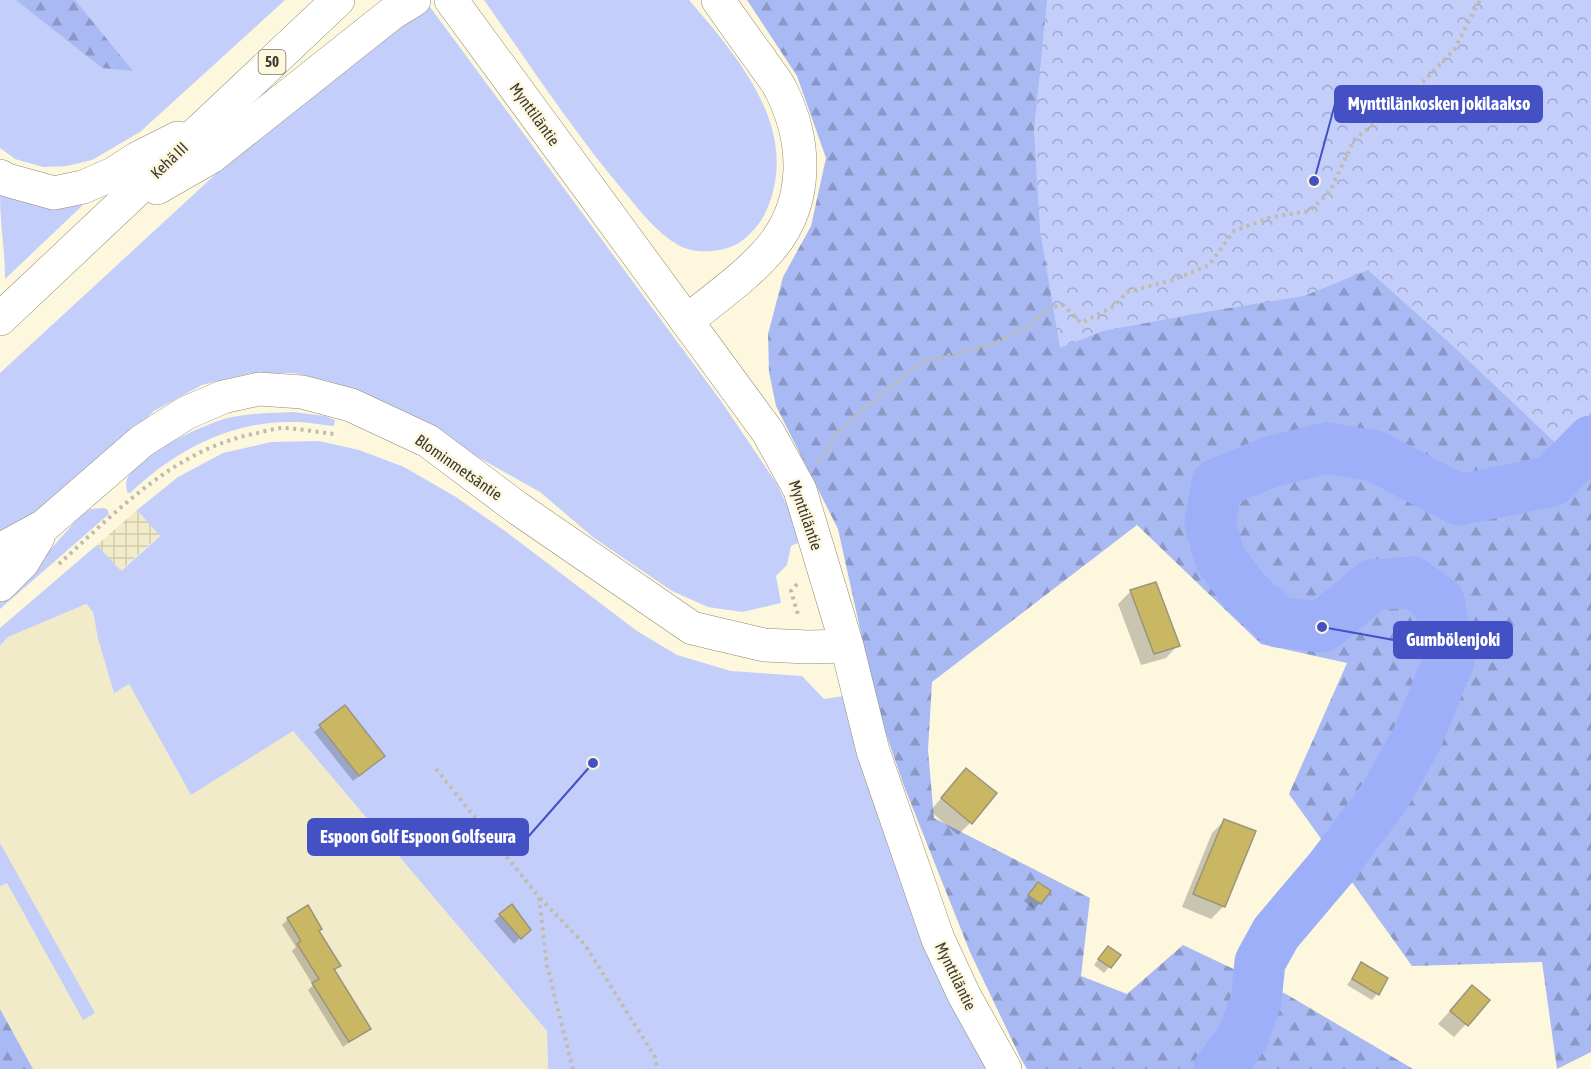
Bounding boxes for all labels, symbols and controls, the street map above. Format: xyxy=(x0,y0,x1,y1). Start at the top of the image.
road number: 50 xyxy=(258,50,286,74)
street label: Mynttiläntie xyxy=(505,79,564,149)
callout: Mynttilänkosken jokilaakso xyxy=(1335,86,1542,122)
text: Mynttilänkosken jokilaakso xyxy=(1348,93,1530,114)
street label: Kehä III xyxy=(147,138,191,182)
street label: Blominmetsäntie xyxy=(412,430,506,504)
street label: Mynttiläntie xyxy=(785,478,826,553)
callout: Gumbölenjoki xyxy=(1394,622,1512,658)
text: Gumbölenjoki xyxy=(1406,629,1500,650)
callout: Espoon Golf Espoon Golfseura xyxy=(308,819,528,855)
text: Espoon Golf Espoon Golfseura xyxy=(320,826,516,847)
street label: Mynttiläntie xyxy=(931,939,980,1013)

